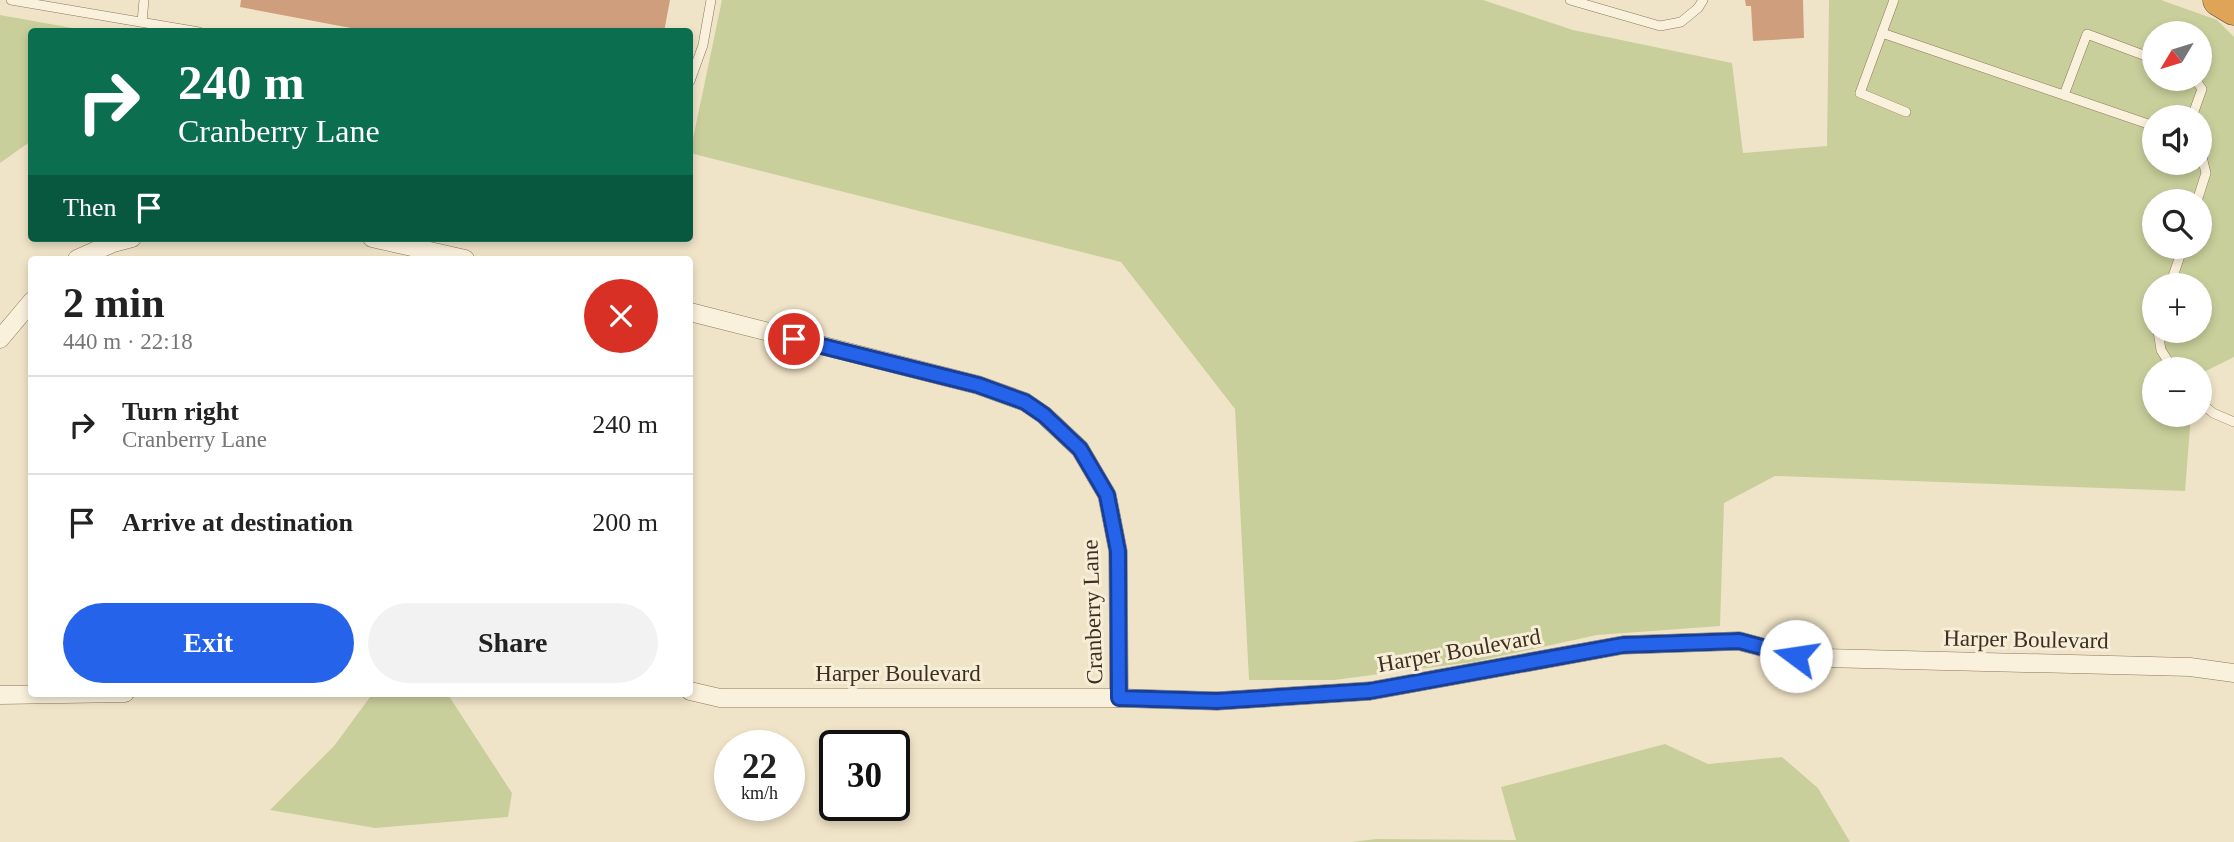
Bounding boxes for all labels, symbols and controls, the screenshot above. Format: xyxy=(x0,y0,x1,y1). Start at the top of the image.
north arrow xyxy=(2142,21,2212,91)
map controls xyxy=(2142,21,2212,427)
text: 240 m xyxy=(178,55,305,110)
icon: right xyxy=(63,56,154,147)
button: sound xyxy=(2142,105,2212,175)
text: Cranberry Lane xyxy=(178,113,380,149)
icon: arrive xyxy=(130,189,168,227)
button: search xyxy=(2142,189,2212,259)
text: Then xyxy=(63,193,116,222)
button: + xyxy=(2142,273,2212,343)
button: close xyxy=(584,279,658,353)
text: 2 min xyxy=(63,280,165,326)
pin xyxy=(764,309,824,369)
icon: arrive xyxy=(775,320,813,358)
text: 440 m · 22:18 xyxy=(63,329,193,354)
button: − xyxy=(2142,357,2212,427)
text: Turn right xyxy=(122,397,239,426)
icon: right xyxy=(63,406,101,444)
text: 240 m xyxy=(592,410,658,439)
text: Cranberry Lane xyxy=(122,427,267,452)
icon: arrive xyxy=(63,504,101,542)
text: Arrive at destination xyxy=(122,508,353,537)
text: 200 m xyxy=(592,508,658,537)
street label: Cranberry Lane xyxy=(1077,539,1108,685)
button: Exit xyxy=(63,603,354,683)
button: Share xyxy=(368,603,658,683)
position arrow xyxy=(1759,619,1833,693)
street label: Harper Boulevard xyxy=(1375,624,1543,677)
street label: Harper Boulevard xyxy=(1943,626,2109,653)
street label: Harper Boulevard xyxy=(815,661,981,686)
speed limit sign: 30 xyxy=(819,730,910,821)
text: 22 xyxy=(742,747,777,786)
text: km/h xyxy=(741,783,778,803)

